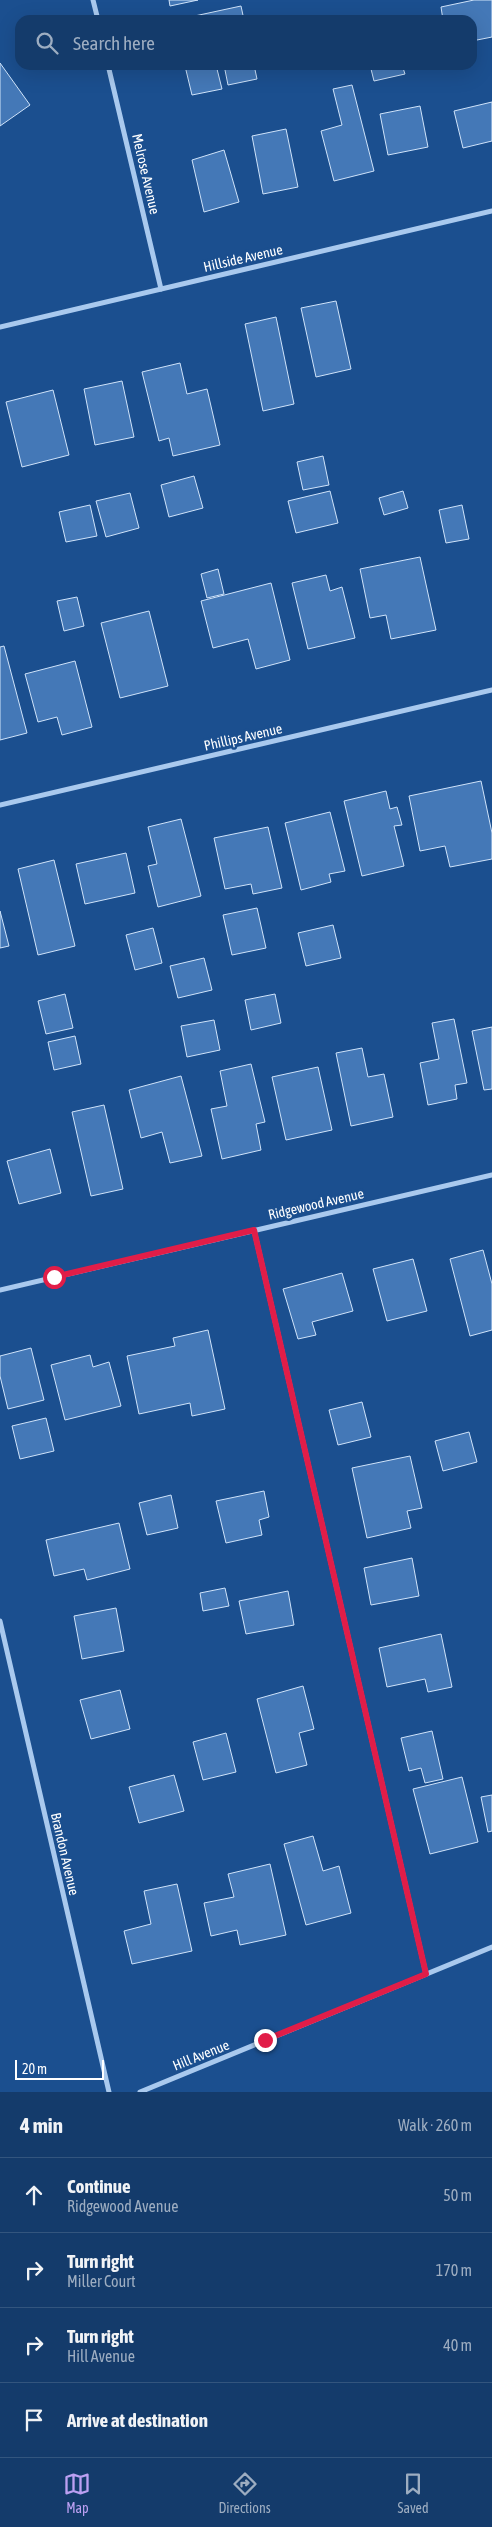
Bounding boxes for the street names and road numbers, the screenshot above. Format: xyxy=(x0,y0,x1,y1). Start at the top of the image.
street label: Melrose Avenue xyxy=(129,132,163,216)
street label: Hillside Avenue xyxy=(202,241,284,275)
street label: Phillips Avenue xyxy=(202,720,284,754)
street label: Ridgewood Avenue xyxy=(267,1185,365,1223)
street label: Brandon Avenue xyxy=(48,1811,82,1897)
street label: Hill Avenue xyxy=(170,2036,232,2074)

